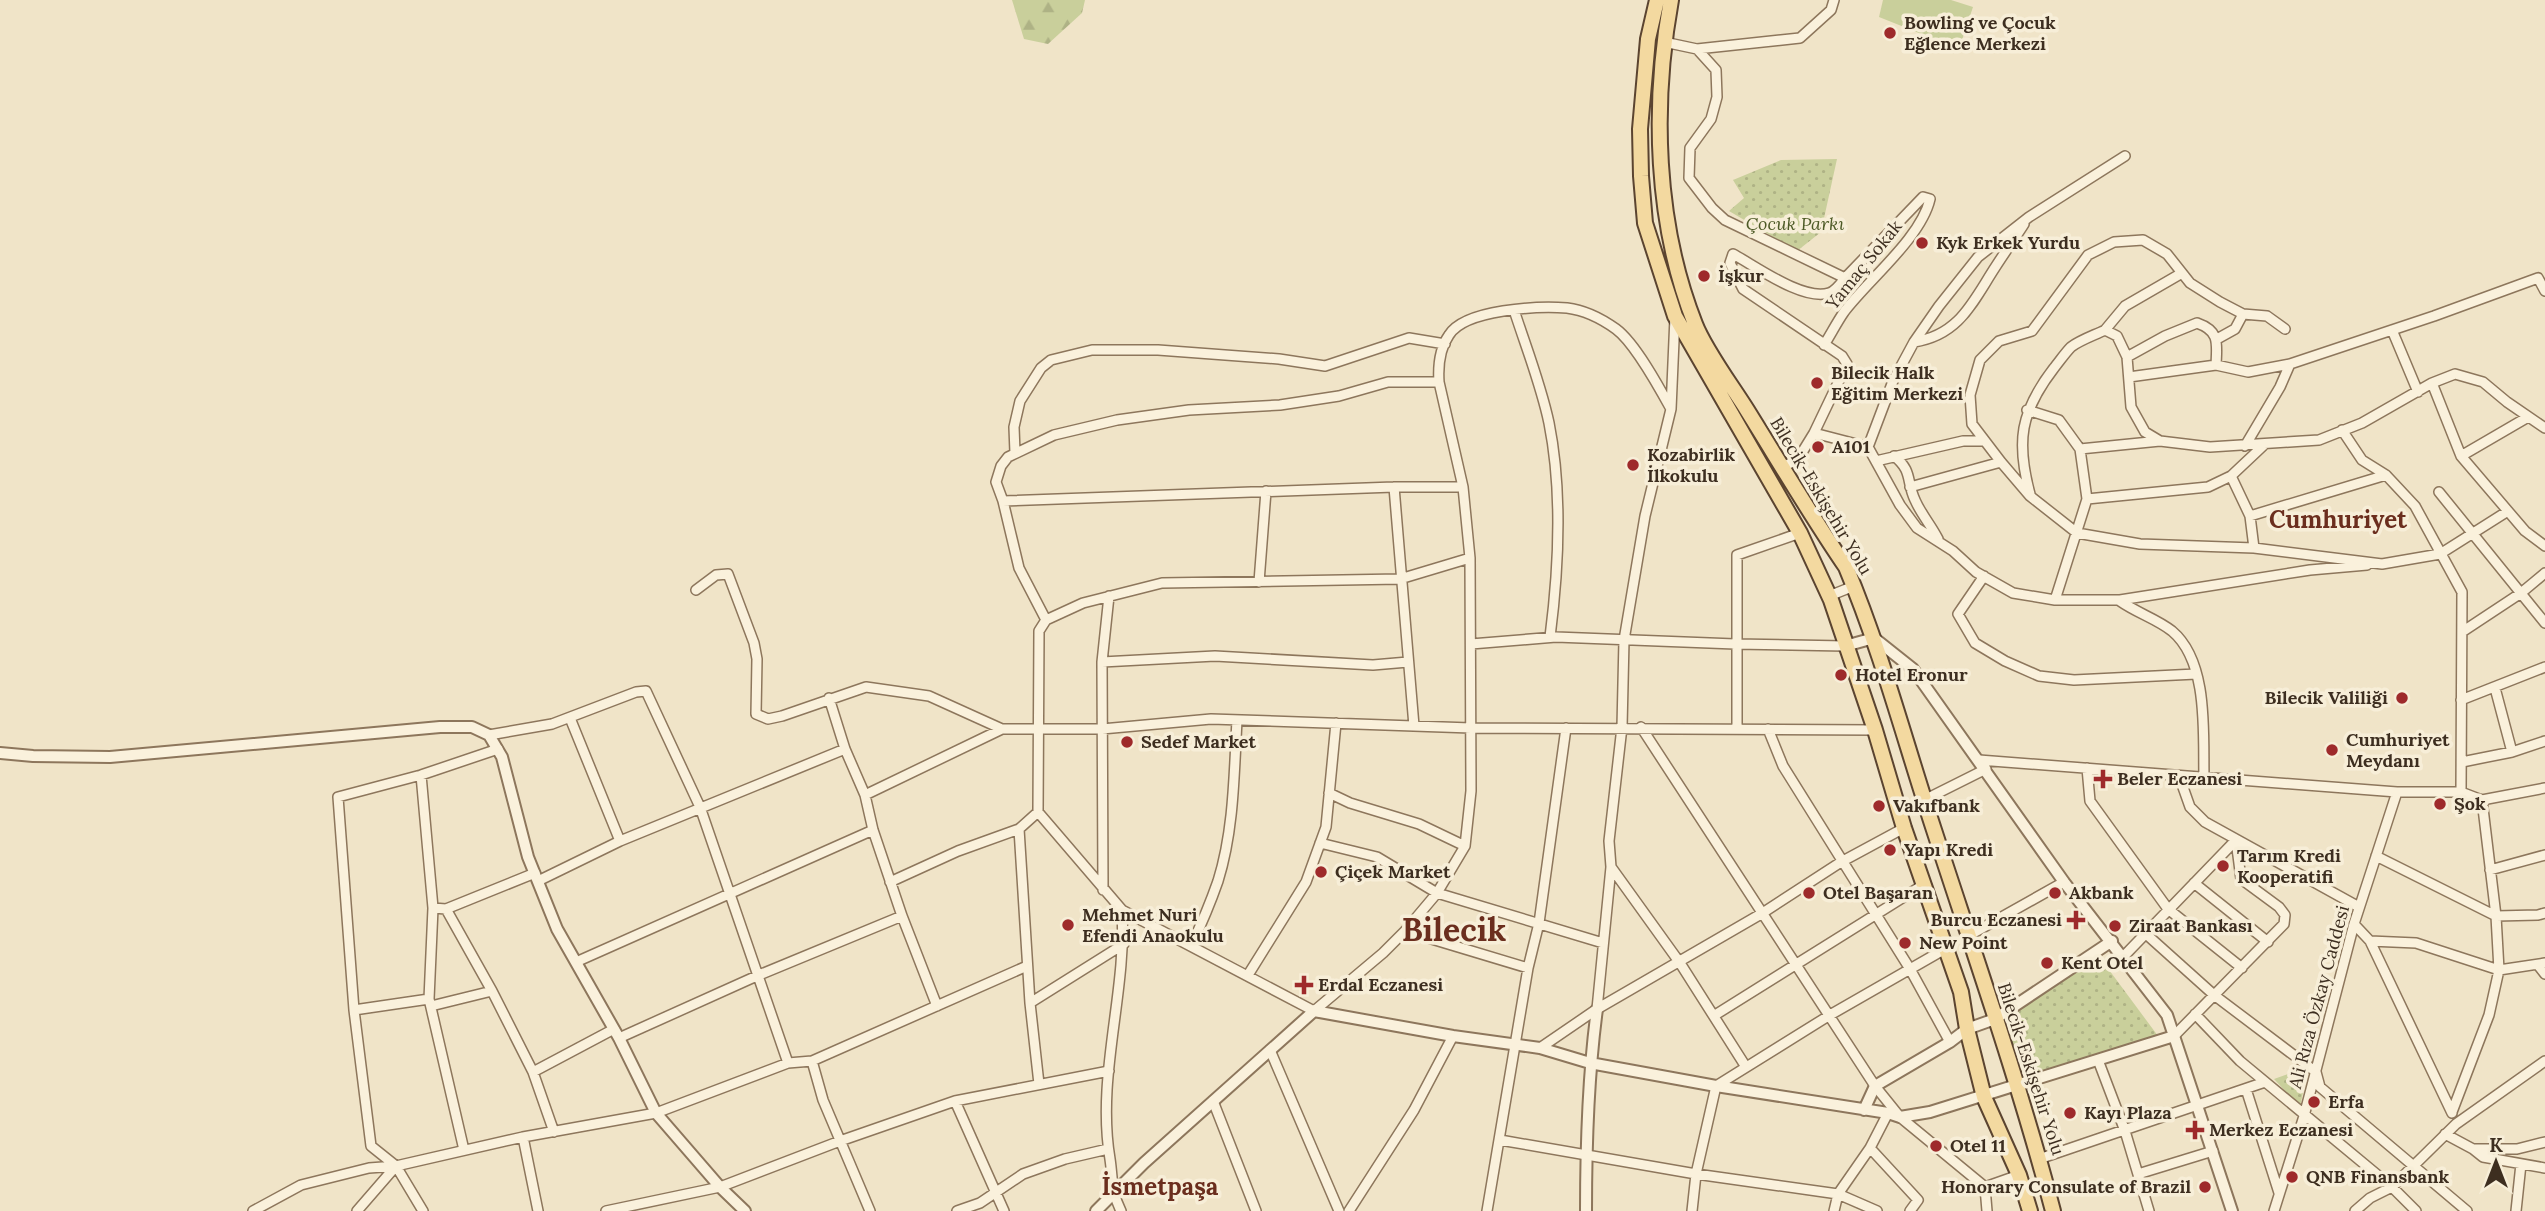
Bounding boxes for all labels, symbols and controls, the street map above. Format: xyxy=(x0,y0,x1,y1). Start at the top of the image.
place label: Bowling ve Çocuk Eğlence Merkezi xyxy=(1904,11,2056,55)
marker: Bowling ve Çocuk Eğlence Merkezi xyxy=(1882,25,1898,41)
park label: Çocuk Parkı xyxy=(1746,212,1844,235)
street label: Yamaç Sokak xyxy=(1820,215,1907,315)
place label: Kyk Erkek Yurdu xyxy=(1936,231,2080,254)
marker: Kyk Erkek Yurdu xyxy=(1914,235,1930,251)
place label: İşkur xyxy=(1718,264,1764,287)
marker: İşkur xyxy=(1696,268,1712,284)
place label: Bilecik Halk Eğitim Merkezi xyxy=(1831,361,1963,405)
marker: Bilecik Halk Eğitim Merkezi xyxy=(1809,375,1825,391)
street label: Bilecik-Eskişehir Yolu xyxy=(1765,413,1878,579)
place label: A101 xyxy=(1832,435,1870,458)
marker: A101 xyxy=(1810,439,1826,455)
place label: Kozabirlik İlkokulu xyxy=(1647,443,1735,487)
marker: Kozabirlik İlkokulu xyxy=(1625,457,1641,473)
district label: Cumhuriyet xyxy=(2269,504,2408,535)
place label: Hotel Eronur xyxy=(1855,663,1968,686)
marker: Hotel Eronur xyxy=(1833,667,1849,683)
place label: Bilecik Valiliği xyxy=(2265,686,2388,709)
marker: Bilecik Valiliği xyxy=(2394,690,2410,706)
place label: Cumhuriyet Meydanı xyxy=(2346,728,2450,772)
place label: Sedef Market xyxy=(1141,730,1256,753)
marker: Sedef Market xyxy=(1119,734,1135,750)
marker: Cumhuriyet Meydanı xyxy=(2324,742,2340,758)
place label: Beler Eczanesi xyxy=(2117,767,2242,790)
marker: Beler Eczanesi xyxy=(2095,771,2111,787)
place label: Şok xyxy=(2454,792,2486,815)
place label: Vakıfbank xyxy=(1893,794,1980,817)
marker: Şok xyxy=(2432,796,2448,812)
marker: Vakıfbank xyxy=(1871,798,1887,814)
place label: Yapı Kredi xyxy=(1904,838,1993,861)
marker: Yapı Kredi xyxy=(1882,842,1898,858)
place label: Tarım Kredi Kooperatifi xyxy=(2237,844,2341,888)
marker: Tarım Kredi Kooperatifi xyxy=(2215,858,2231,874)
place label: Çiçek Market xyxy=(1335,860,1451,883)
marker: Çiçek Market xyxy=(1313,864,1329,880)
place label: Otel Başaran xyxy=(1823,881,1934,904)
place label: Akbank xyxy=(2069,881,2134,904)
marker: Otel Başaran xyxy=(1801,885,1817,901)
marker: Akbank xyxy=(2047,885,2063,901)
place label: Mehmet Nuri Efendi Anaokulu xyxy=(1082,903,1224,947)
street label: Ali Rıza Özkay Caddesi xyxy=(2283,903,2354,1092)
place label: Burcu Eczanesi xyxy=(1931,908,2062,931)
district label: Bilecik xyxy=(1402,909,1506,950)
marker: Burcu Eczanesi xyxy=(2068,912,2084,928)
place label: Ziraat Bankası xyxy=(2129,914,2253,937)
marker: Mehmet Nuri Efendi Anaokulu xyxy=(1060,917,1076,933)
marker: Ziraat Bankası xyxy=(2107,918,2123,934)
place label: New Point xyxy=(1919,931,2008,954)
marker: New Point xyxy=(1897,935,1913,951)
place label: Kent Otel xyxy=(2061,951,2144,974)
marker: Kent Otel xyxy=(2039,955,2055,971)
place label: Erdal Eczanesi xyxy=(1318,973,1443,996)
marker: Erdal Eczanesi xyxy=(1296,977,1312,993)
street label: Bilecik-Eskişehir Yolu xyxy=(1993,980,2070,1158)
place label: Erfa xyxy=(2328,1090,2365,1113)
marker: Erfa xyxy=(2306,1094,2322,1110)
place label: Kayı Plaza xyxy=(2084,1101,2172,1124)
marker: Kayı Plaza xyxy=(2062,1105,2078,1121)
place label: Merkez Eczanesi xyxy=(2209,1118,2353,1141)
marker: Merkez Eczanesi xyxy=(2187,1122,2203,1138)
north arrow xyxy=(2461,1127,2531,1197)
text: K xyxy=(2489,1133,2503,1157)
place label: Otel 11 xyxy=(1950,1134,2006,1157)
marker: Otel 11 xyxy=(1928,1138,1944,1154)
place label: QNB Finansbank xyxy=(2306,1165,2450,1188)
marker: QNB Finansbank xyxy=(2284,1169,2300,1185)
district label: İsmetpaşa xyxy=(1102,1171,1219,1202)
place label: Honorary Consulate of Brazil xyxy=(1941,1175,2191,1198)
marker: Honorary Consulate of Brazil xyxy=(2197,1179,2213,1195)

